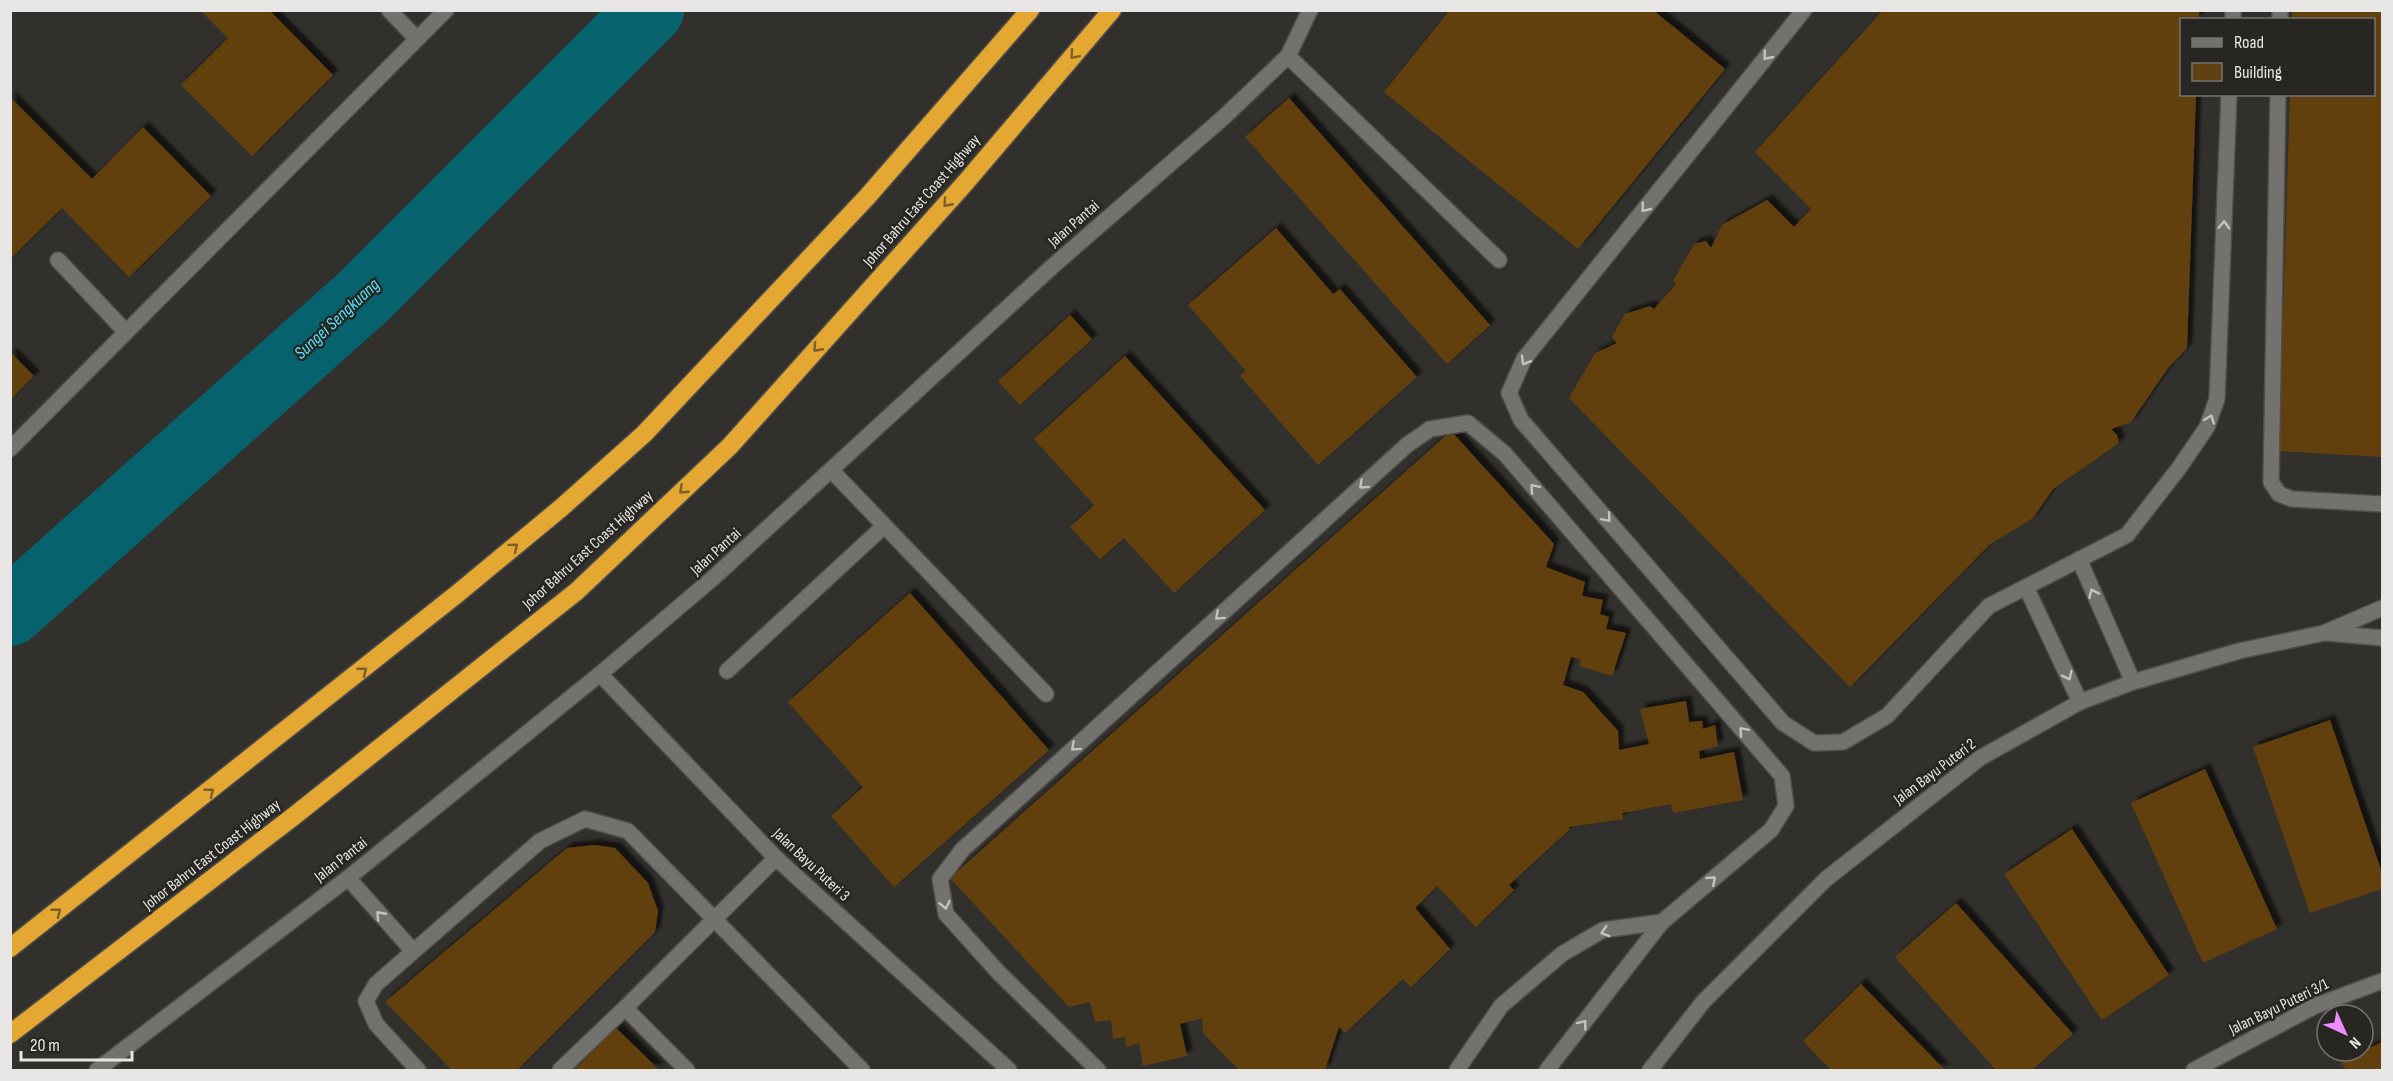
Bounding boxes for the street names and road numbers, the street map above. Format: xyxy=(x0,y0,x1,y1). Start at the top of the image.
street label: Johor Bahru East Coast Highway xyxy=(859,131,985,272)
street label: Jalan Pantai xyxy=(1044,197,1103,252)
street label: Johor Bahru East Coast Highway xyxy=(518,486,657,614)
street label: Jalan Pantai xyxy=(686,524,745,580)
street label: Jalan Bayu Puteri 2 xyxy=(1889,735,1980,810)
street label: Johor Bahru East Coast Highway xyxy=(139,795,284,915)
street label: Jalan Bayu Puteri 3 xyxy=(768,824,853,905)
street label: Jalan Pantai xyxy=(310,834,371,887)
street label: Jalan Bayu Puteri 3/1 xyxy=(2225,975,2332,1040)

